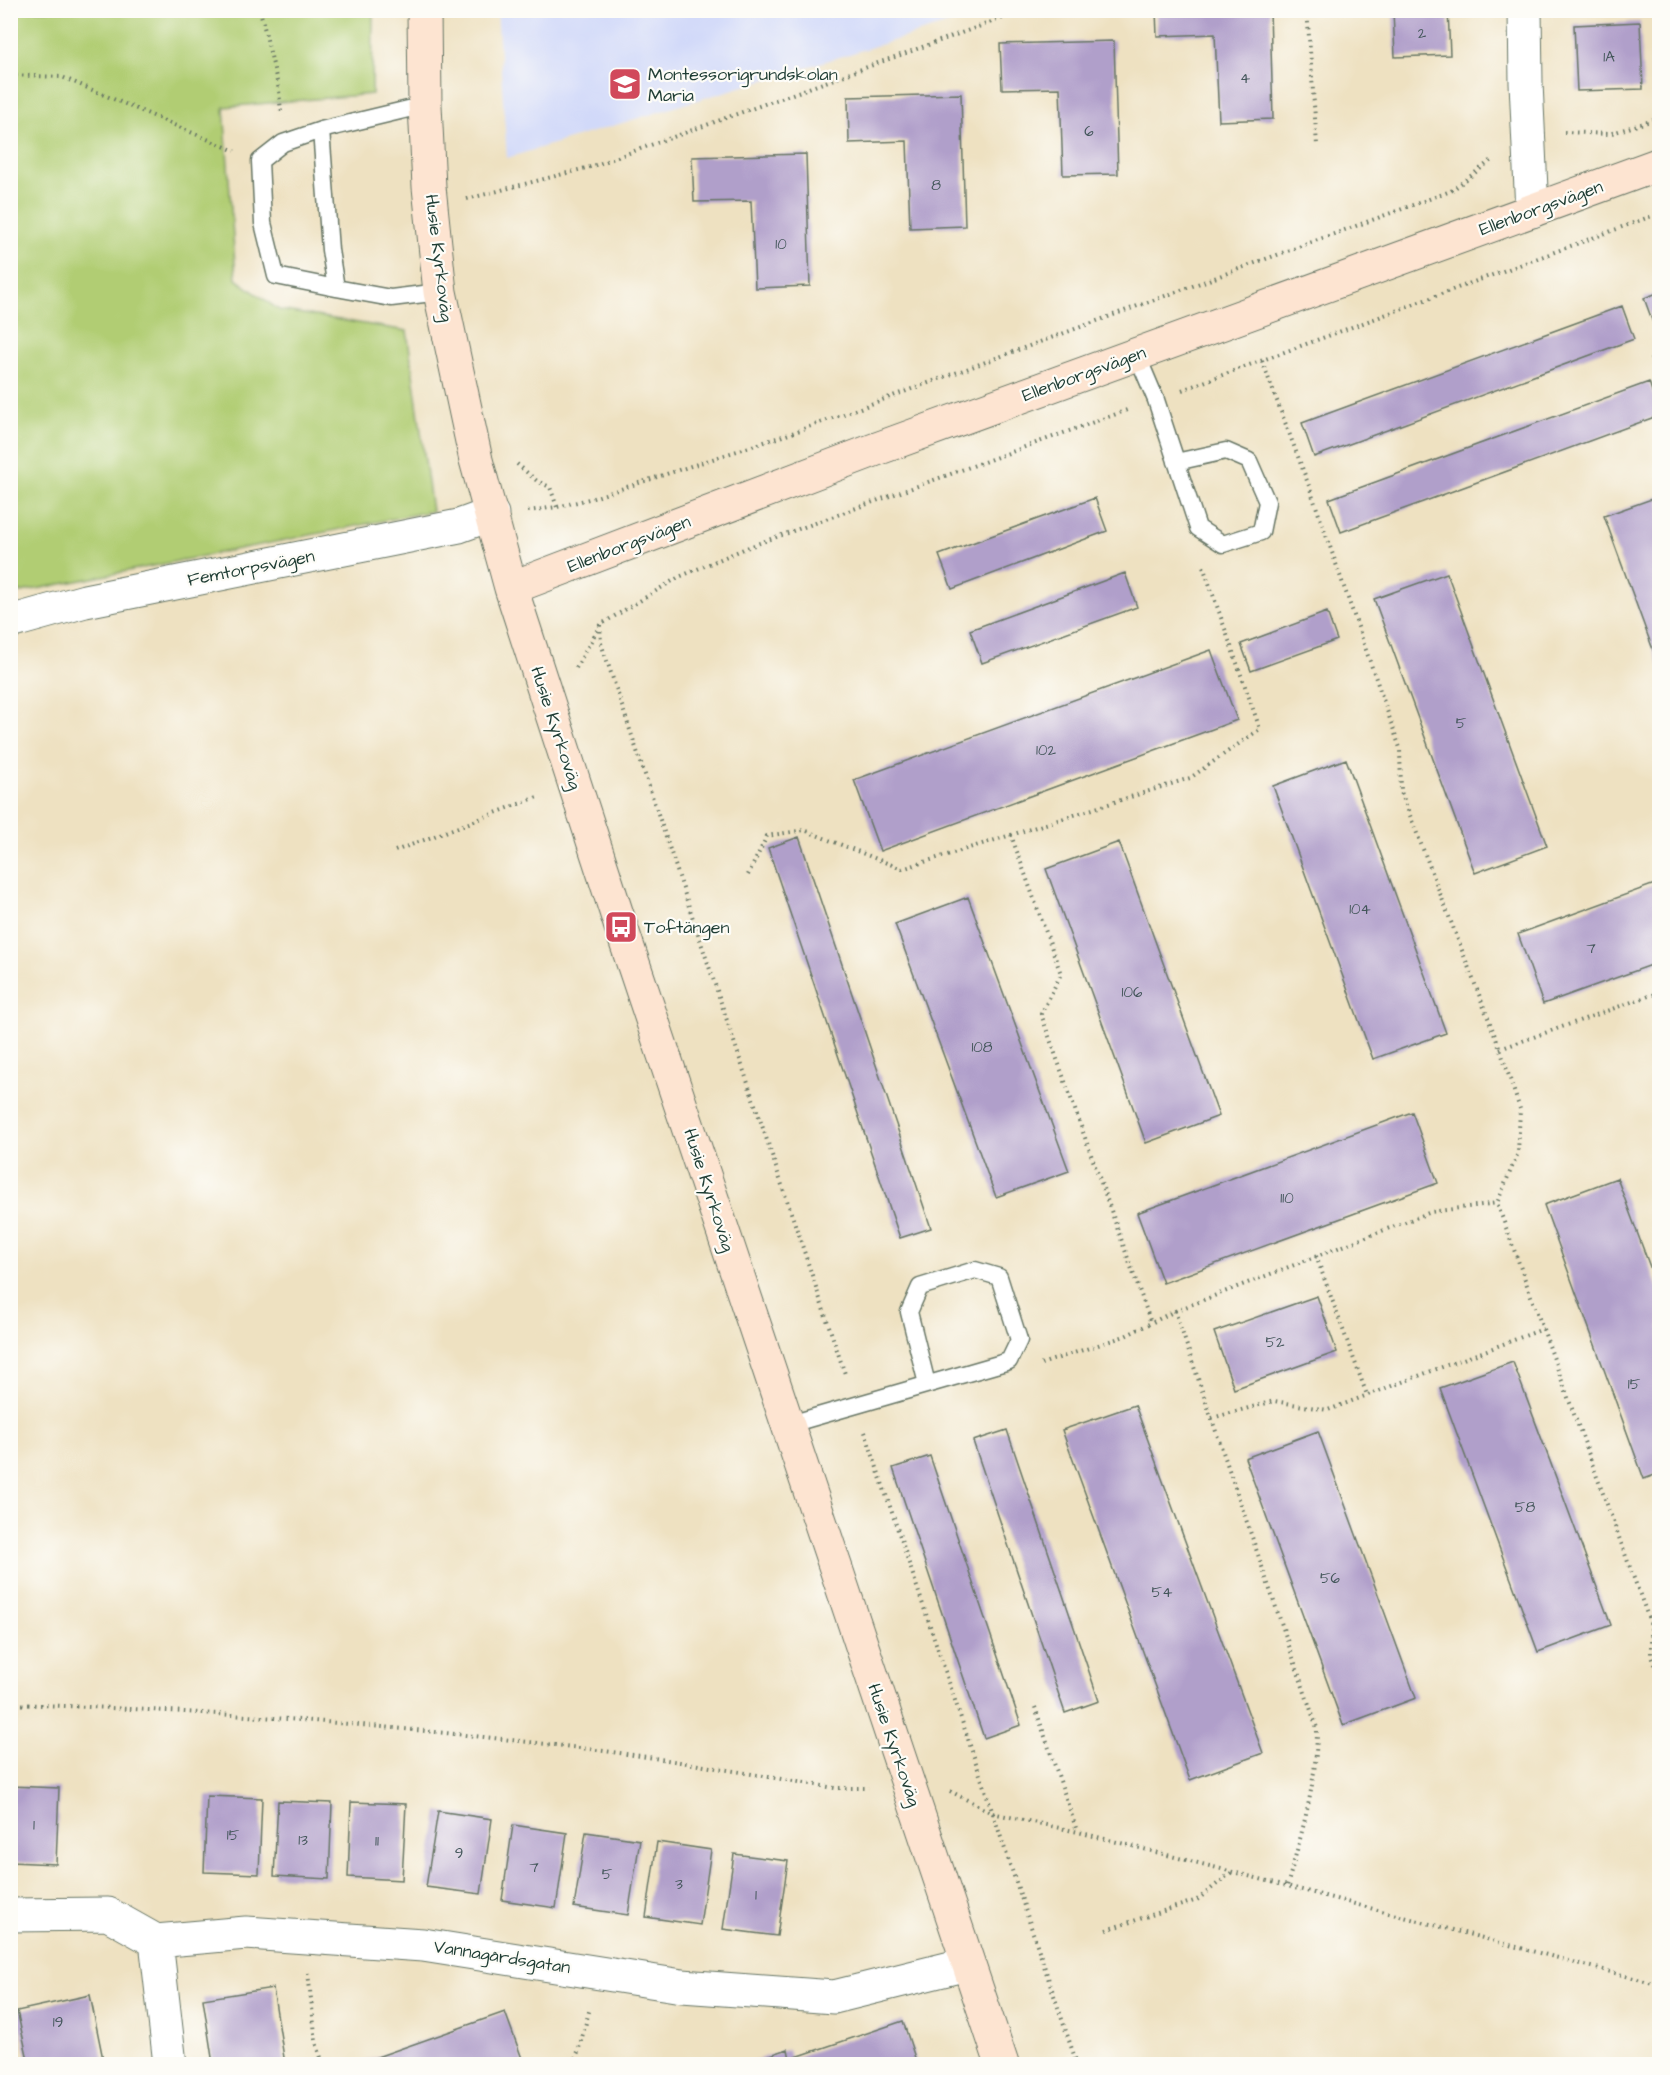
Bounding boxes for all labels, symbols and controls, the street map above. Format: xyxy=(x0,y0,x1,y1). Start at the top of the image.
house number: 2 xyxy=(1418,23,1427,44)
house number: 1A xyxy=(1603,47,1615,68)
place label: Montessorigrundskolan Maria xyxy=(648,62,838,108)
school or university icon: Montessorigrundskolan Maria xyxy=(607,66,643,102)
house number: 4 xyxy=(1240,68,1250,89)
house number: 6 xyxy=(1084,121,1094,142)
street label: Ellenborgsvägen xyxy=(1476,174,1607,243)
house number: 8 xyxy=(931,175,941,196)
street label: Husie Kyrkoväg xyxy=(418,193,459,323)
house number: 10 xyxy=(775,234,787,255)
street label: Ellenborgsvägen xyxy=(1019,340,1150,409)
street label: Ellenborgsvägen xyxy=(564,509,695,580)
street label: Femtorpsvägen xyxy=(185,543,317,594)
street label: Husie Kyrkoväg xyxy=(523,663,588,793)
house number: 5 xyxy=(1456,713,1467,734)
house number: 102 xyxy=(1036,740,1056,761)
house number: 104 xyxy=(1349,899,1371,920)
bus stop icon: Toftängen xyxy=(603,909,639,945)
place label: Toftängen xyxy=(644,915,729,941)
house number: 7 xyxy=(1586,938,1596,959)
house number: 106 xyxy=(1122,982,1143,1003)
house number: 108 xyxy=(971,1037,993,1058)
street label: Husie Kyrkoväg xyxy=(676,1125,741,1255)
house number: 110 xyxy=(1280,1188,1294,1209)
house number: 52 xyxy=(1265,1332,1285,1353)
house number: 15 xyxy=(1628,1374,1641,1395)
house number: 58 xyxy=(1515,1497,1535,1518)
house number: 56 xyxy=(1320,1568,1341,1589)
house number: 54 xyxy=(1152,1582,1172,1603)
street label: Husie Kyrkoväg xyxy=(860,1680,927,1810)
house number: 1 xyxy=(33,1815,35,1836)
house number: 15 xyxy=(227,1825,240,1846)
house number: 13 xyxy=(298,1830,308,1851)
house number: 11 xyxy=(375,1831,379,1852)
house number: 9 xyxy=(455,1843,463,1864)
house number: 7 xyxy=(529,1857,539,1878)
house number: 5 xyxy=(602,1864,613,1885)
house number: 3 xyxy=(675,1874,683,1895)
house number: 1 xyxy=(755,1885,757,1906)
street label: Vannagårdsgatan xyxy=(432,1934,572,1981)
house number: 19 xyxy=(53,2012,63,2033)

